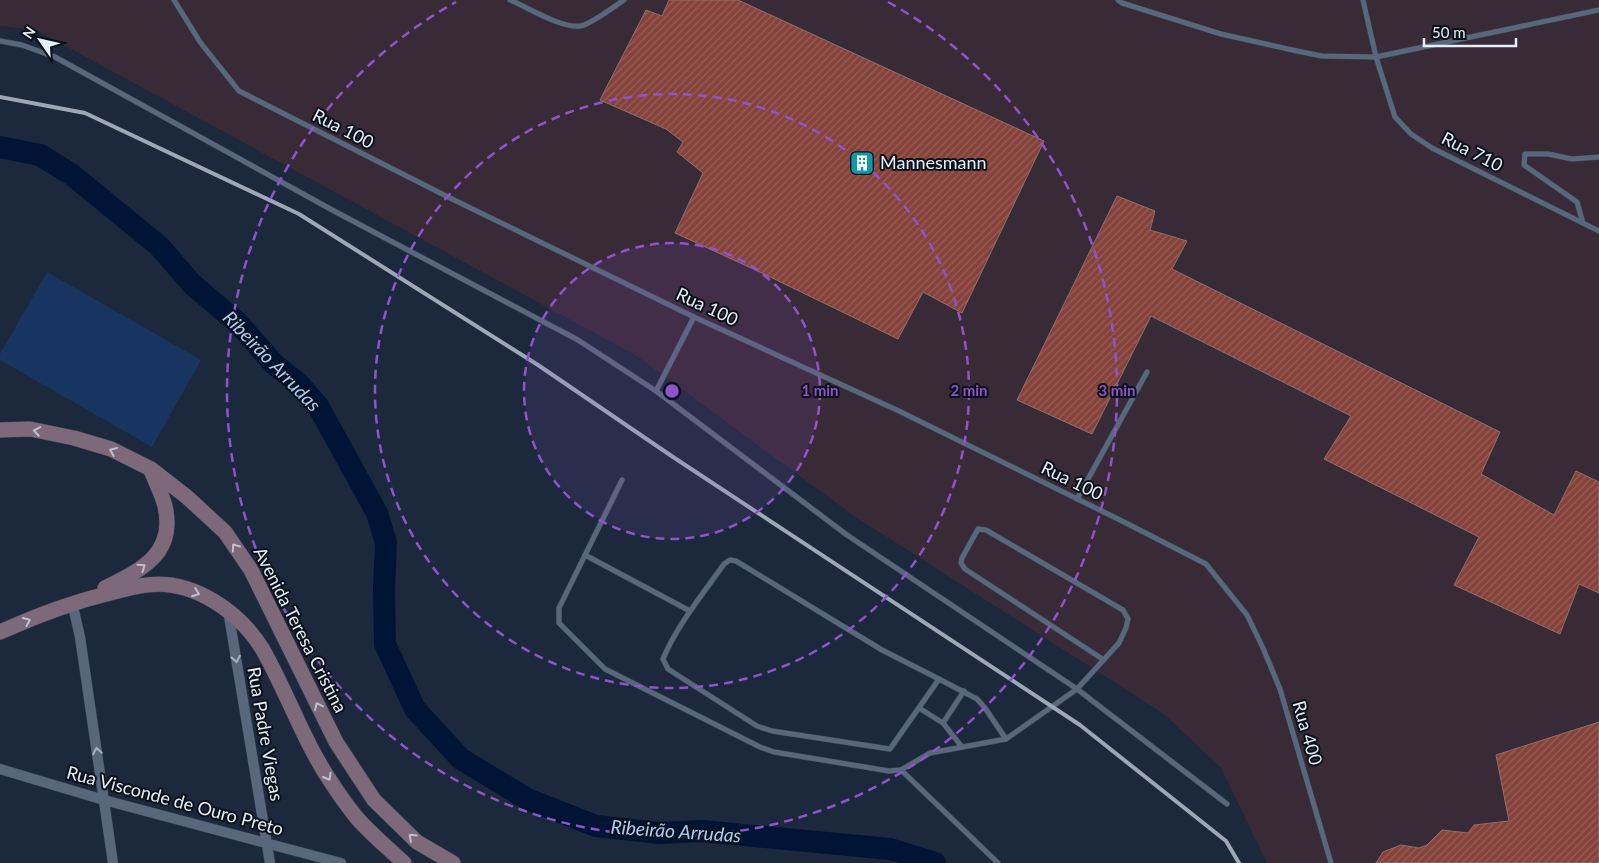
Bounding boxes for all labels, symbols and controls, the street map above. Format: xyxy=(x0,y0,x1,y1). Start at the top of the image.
north arrow xyxy=(15,15,65,65)
scale bar xyxy=(1424,15,1516,47)
text: N xyxy=(19,23,39,42)
text: 50 m xyxy=(1432,23,1466,41)
street label: Rua 100 xyxy=(309,103,378,153)
street label: Rua 710 xyxy=(1438,126,1507,176)
building icon: Mannesmann xyxy=(849,150,875,176)
place label: Mannesmann xyxy=(880,151,987,173)
street label: Rua 100 xyxy=(673,282,742,330)
water label: Ribeirão Arrudas xyxy=(219,306,326,416)
text: 1 min xyxy=(801,381,839,399)
text: 2 min xyxy=(950,381,988,399)
text: 3 min xyxy=(1098,381,1136,399)
centre of rings xyxy=(663,382,681,400)
one-way arrow xyxy=(33,426,42,437)
one-way arrow xyxy=(109,447,118,457)
street label: Rua 100 xyxy=(1038,456,1107,504)
one-way arrow xyxy=(232,543,241,553)
street label: Avenida Teresa Cristina xyxy=(250,543,352,716)
one-way arrow xyxy=(136,564,145,573)
one-way arrow xyxy=(191,587,200,597)
one-way arrow xyxy=(22,616,31,627)
one-way arrow xyxy=(230,654,240,663)
street label: Rua Padre Viegas xyxy=(243,665,289,803)
street label: Rua 400 xyxy=(1288,698,1328,767)
one-way arrow xyxy=(315,703,325,712)
one-way arrow xyxy=(92,747,103,755)
street label: Rua Visconde de Ouro Preto xyxy=(65,760,286,840)
one-way arrow xyxy=(322,771,332,780)
water label: Ribeirão Arrudas xyxy=(610,814,742,847)
one-way arrow xyxy=(409,834,418,843)

